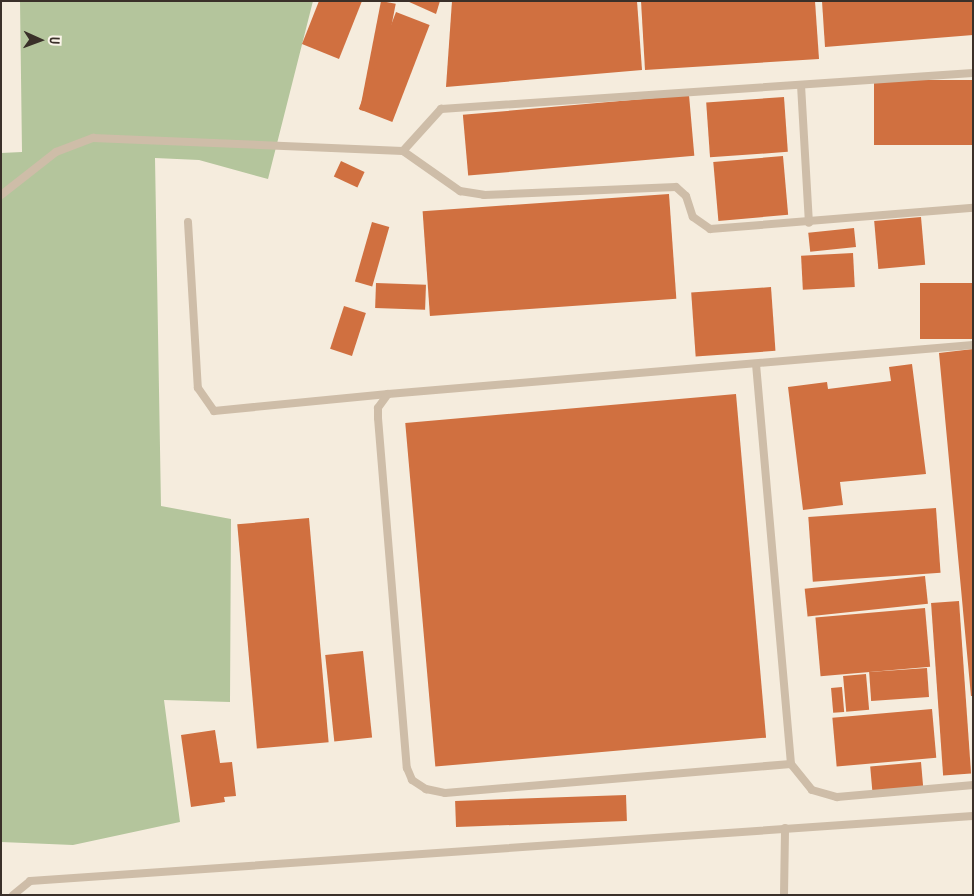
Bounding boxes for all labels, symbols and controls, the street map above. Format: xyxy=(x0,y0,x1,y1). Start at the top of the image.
north arrow xyxy=(15,15,65,65)
text: U xyxy=(46,37,64,44)

